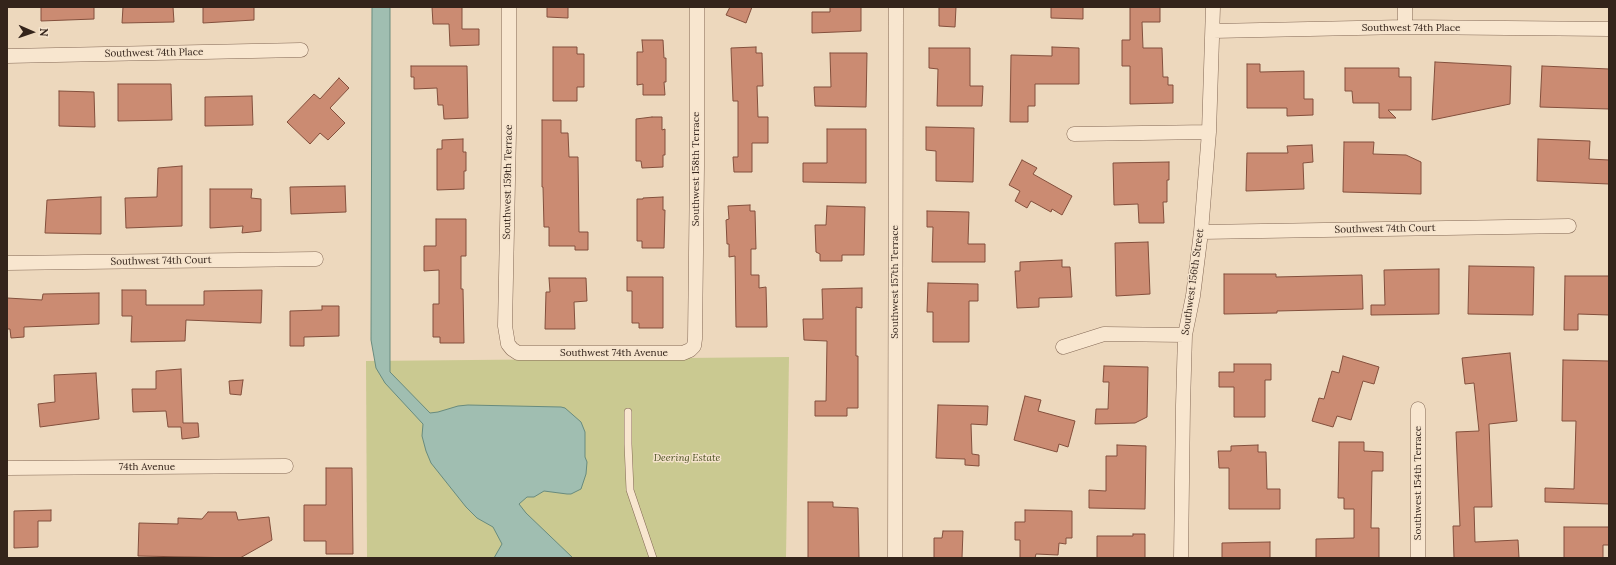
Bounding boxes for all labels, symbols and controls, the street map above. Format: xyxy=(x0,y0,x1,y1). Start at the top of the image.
north arrow xyxy=(12,12,52,52)
street label: Southwest 74th Place xyxy=(1362,22,1460,34)
text: N xyxy=(37,28,51,37)
street label: Southwest 74th Place xyxy=(105,46,203,60)
street label: Southwest 158th Terrace xyxy=(690,112,702,226)
street label: Southwest 159th Terrace xyxy=(501,124,515,240)
street label: Southwest 74th Court xyxy=(1334,222,1436,236)
street label: Southwest 157th Terrace xyxy=(889,225,901,339)
street label: Southwest 156th Street xyxy=(1180,228,1206,336)
street label: Southwest 74th Court xyxy=(110,254,212,268)
street label: Southwest 74th Avenue xyxy=(560,347,668,359)
street label: Southwest 154th Terrace xyxy=(1412,426,1424,540)
park label: Deering Estate xyxy=(654,452,720,464)
street label: 74th Avenue xyxy=(119,461,175,473)

